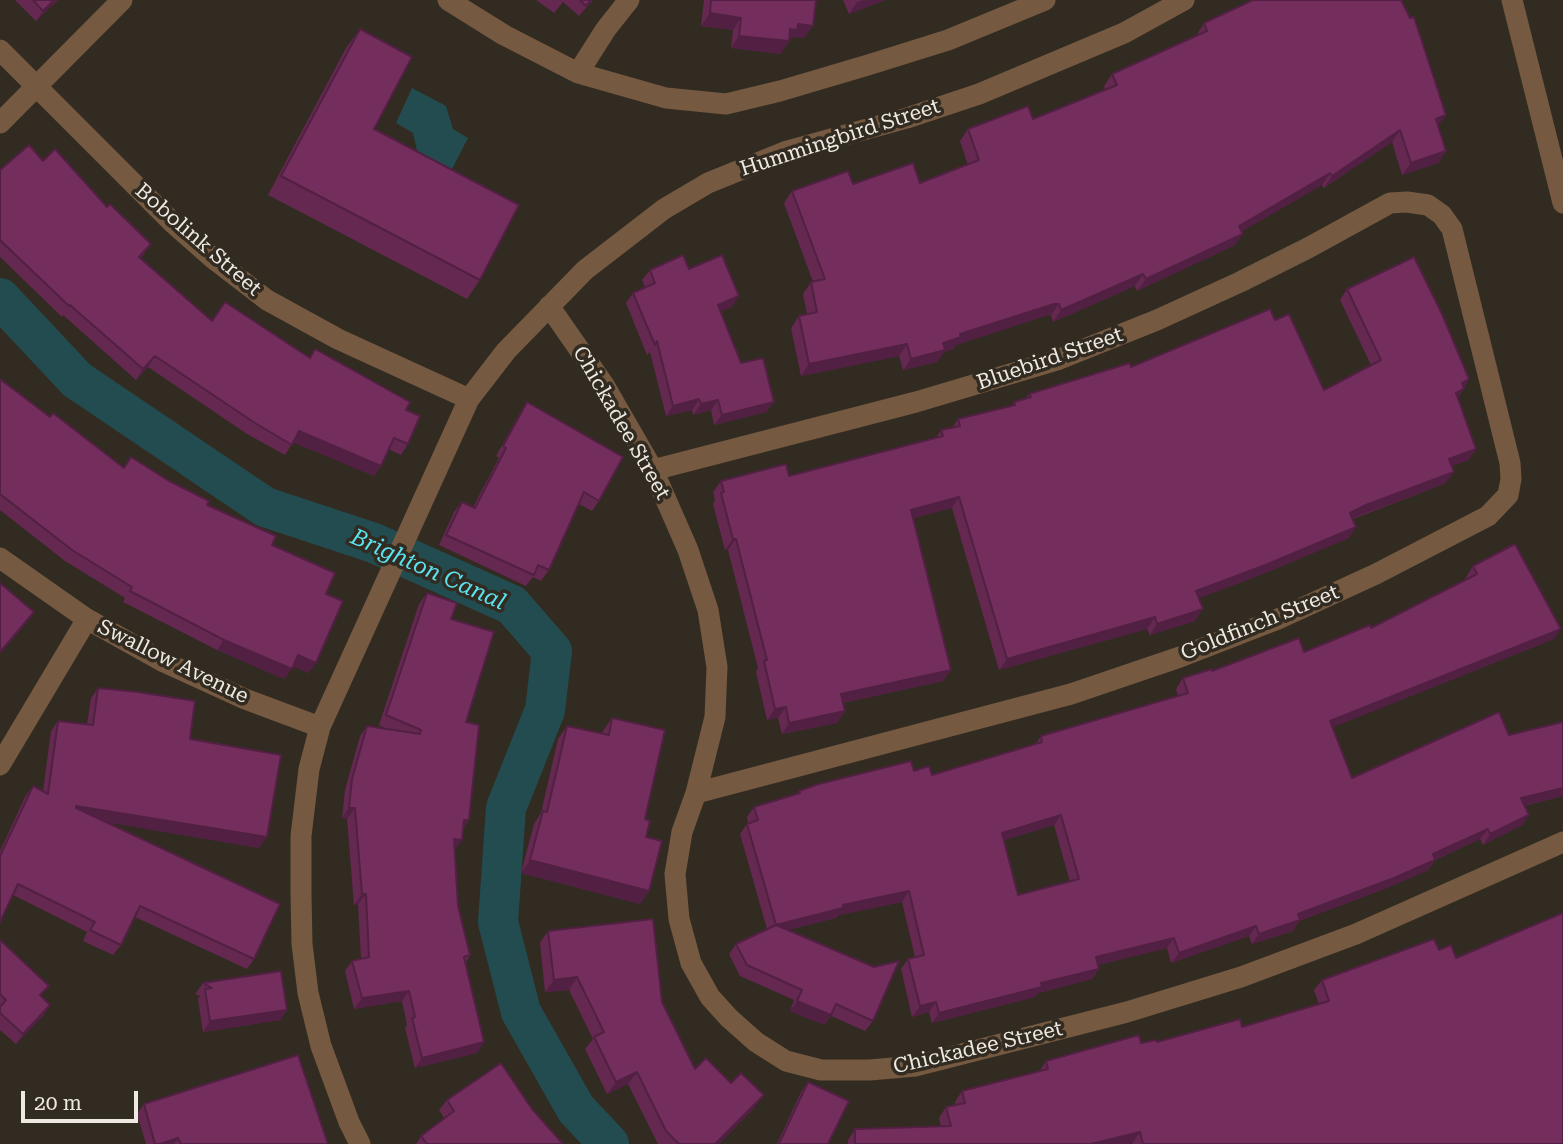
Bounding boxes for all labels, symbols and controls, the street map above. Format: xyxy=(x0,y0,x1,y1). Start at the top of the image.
street label: Hummingbird Street xyxy=(737,94,943,182)
street label: Bobolink Street xyxy=(130,178,266,302)
street label: Bluebird Street xyxy=(974,322,1126,396)
street label: Chickadee Street xyxy=(567,342,675,504)
water label: Brighton Canal xyxy=(346,524,510,616)
street label: Goldfinch Street xyxy=(1177,580,1343,666)
street label: Swallow Avenue xyxy=(93,615,253,709)
street label: Chickadee Street xyxy=(891,1016,1065,1080)
scale bar xyxy=(24,1078,142,1122)
text: 20 m xyxy=(34,1091,82,1115)

